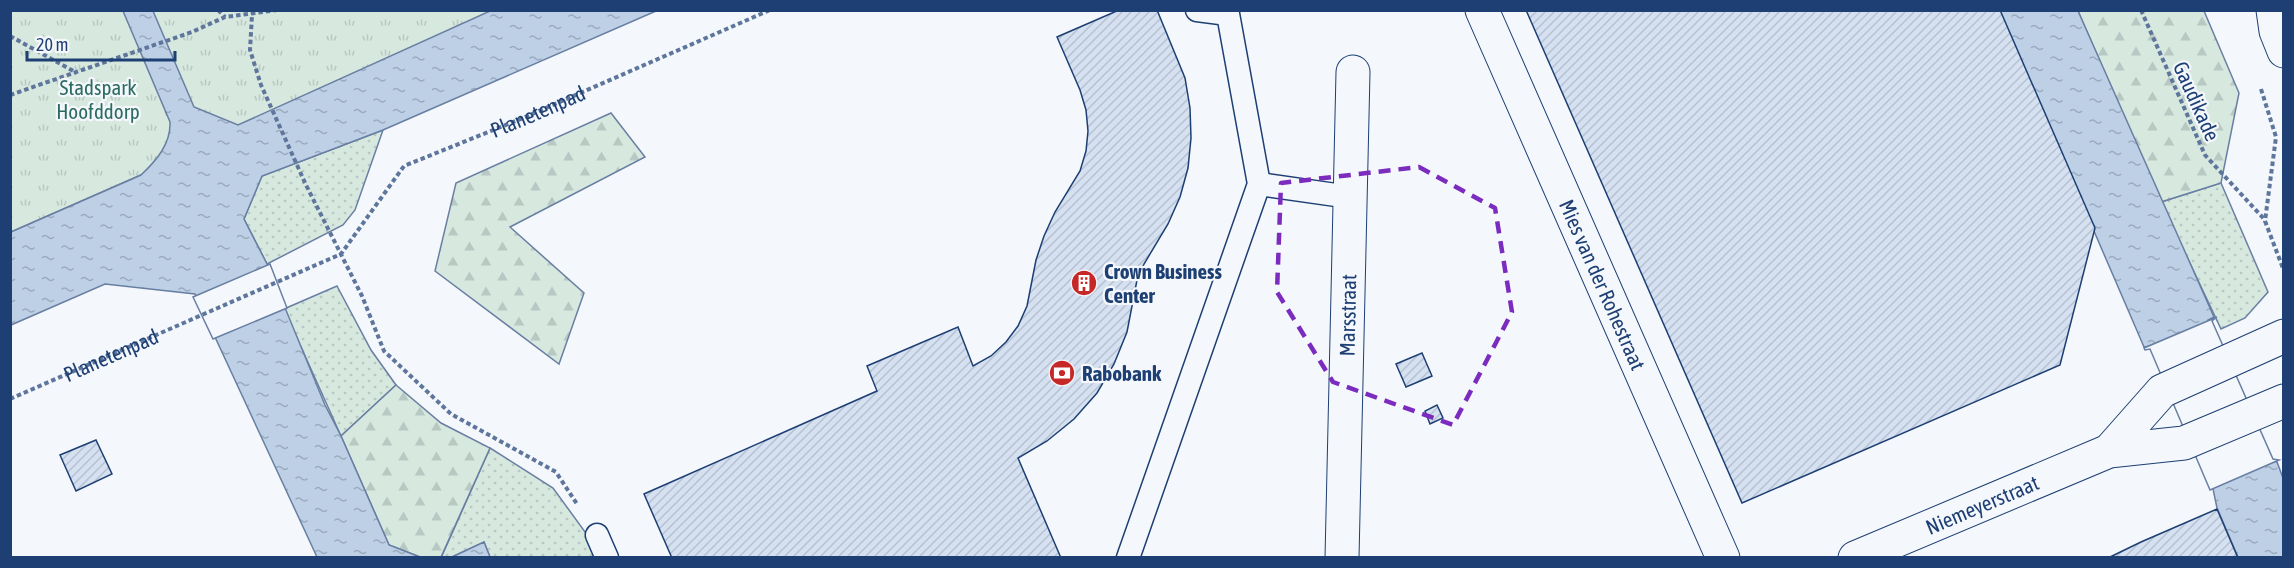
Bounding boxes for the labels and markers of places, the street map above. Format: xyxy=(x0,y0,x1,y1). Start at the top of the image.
place label: Crown Business Center xyxy=(1104,259,1222,307)
building icon: Crown Business Center xyxy=(1069,268,1099,298)
bank icon: Rabobank xyxy=(1047,358,1077,388)
place label: Rabobank xyxy=(1082,361,1162,385)

